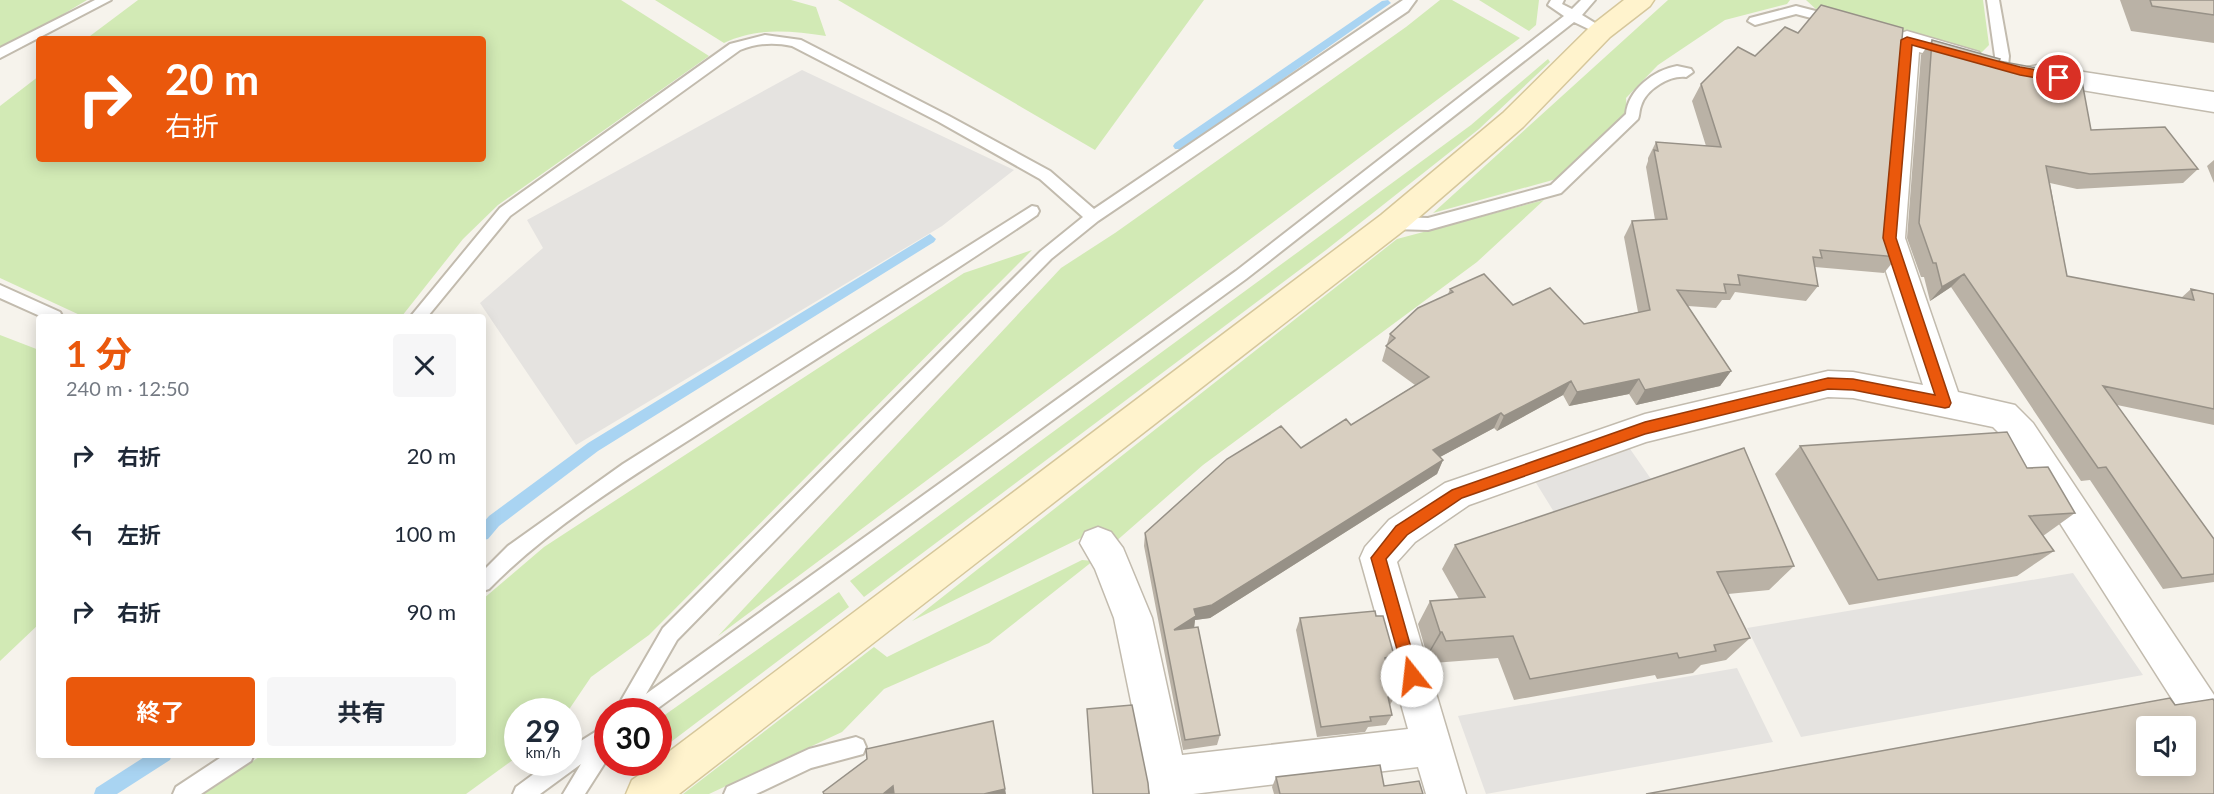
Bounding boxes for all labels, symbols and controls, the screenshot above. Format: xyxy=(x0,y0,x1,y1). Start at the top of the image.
pin xyxy=(2033,52,2084,103)
text: 20 m xyxy=(165,54,259,104)
icon: right xyxy=(66,60,144,138)
icon: arrive xyxy=(2042,61,2075,94)
text: 右折 xyxy=(165,109,219,142)
text: 1 分 xyxy=(66,331,132,375)
button: close xyxy=(393,334,456,397)
text: 240 m · 12:50 xyxy=(66,376,189,400)
icon: right xyxy=(66,439,99,472)
text: 20 m xyxy=(407,442,456,469)
text: 右折 xyxy=(117,443,161,470)
icon: left xyxy=(66,517,99,550)
text: 100 m xyxy=(394,520,456,547)
text: 左折 xyxy=(117,521,161,548)
icon: right xyxy=(66,595,99,628)
text: 90 m xyxy=(407,598,456,625)
text: 右折 xyxy=(117,599,161,626)
position arrow xyxy=(1380,644,1444,708)
button: 終了 xyxy=(66,677,255,746)
button: 共有 xyxy=(267,677,456,746)
speed limit sign: 30 xyxy=(594,698,672,776)
text: 29 xyxy=(526,712,560,748)
map controls xyxy=(2136,716,2196,776)
button: sound xyxy=(2136,716,2196,776)
text: km/h xyxy=(525,743,561,761)

